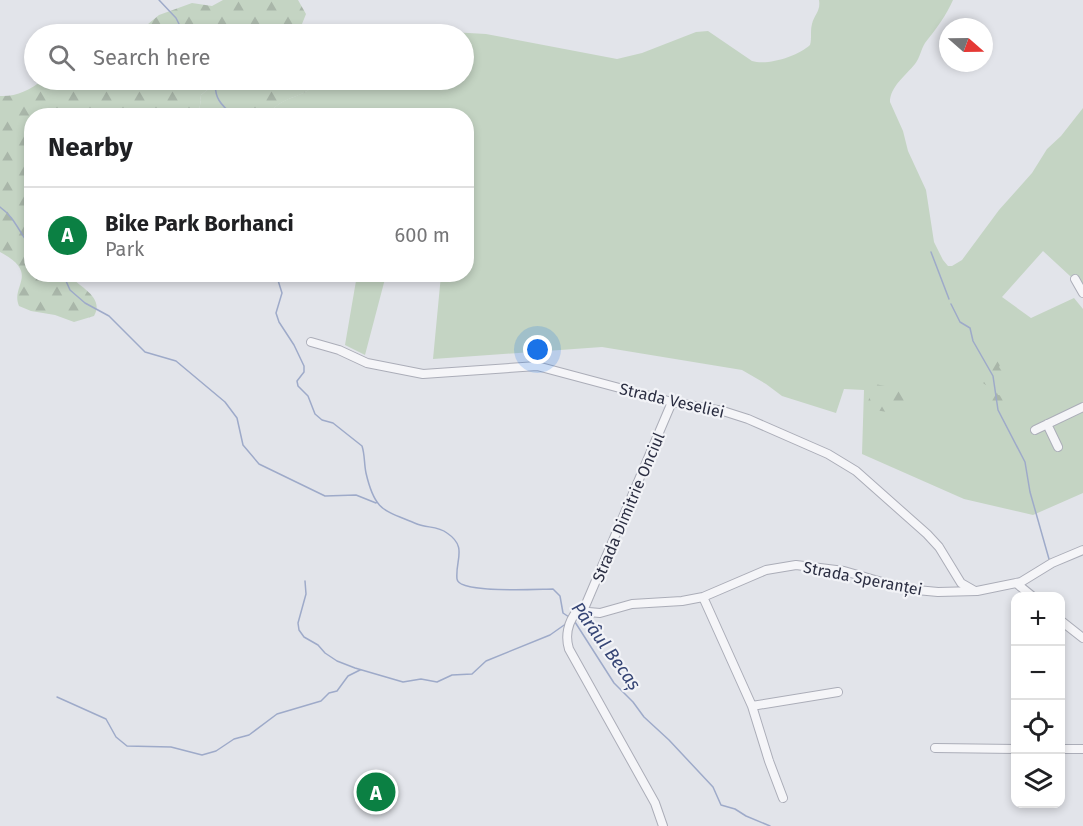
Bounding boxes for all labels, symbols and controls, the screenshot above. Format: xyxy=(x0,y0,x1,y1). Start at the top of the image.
north arrow xyxy=(939,18,993,72)
search box xyxy=(24,24,474,90)
icon: search xyxy=(45,41,78,74)
text: Search here xyxy=(93,44,211,71)
text: Nearby xyxy=(48,132,133,163)
text: Bike Park Borhanci xyxy=(105,210,294,237)
text: A xyxy=(62,223,73,247)
text: 600 m xyxy=(395,223,450,247)
text: Park xyxy=(105,237,144,261)
your location xyxy=(523,335,552,364)
street label: Strada Veseliei xyxy=(618,379,726,422)
street label: Strada Dimitrie Onciul xyxy=(588,429,669,585)
street label: Strada Speranței xyxy=(802,558,924,600)
map controls xyxy=(1011,592,1065,808)
button: + xyxy=(1011,592,1065,646)
water label: Pârâul Becaș xyxy=(566,598,645,695)
button: − xyxy=(1011,646,1065,700)
button: locate xyxy=(1011,700,1065,754)
button: layers xyxy=(1011,754,1065,808)
pin: A xyxy=(356,770,395,814)

